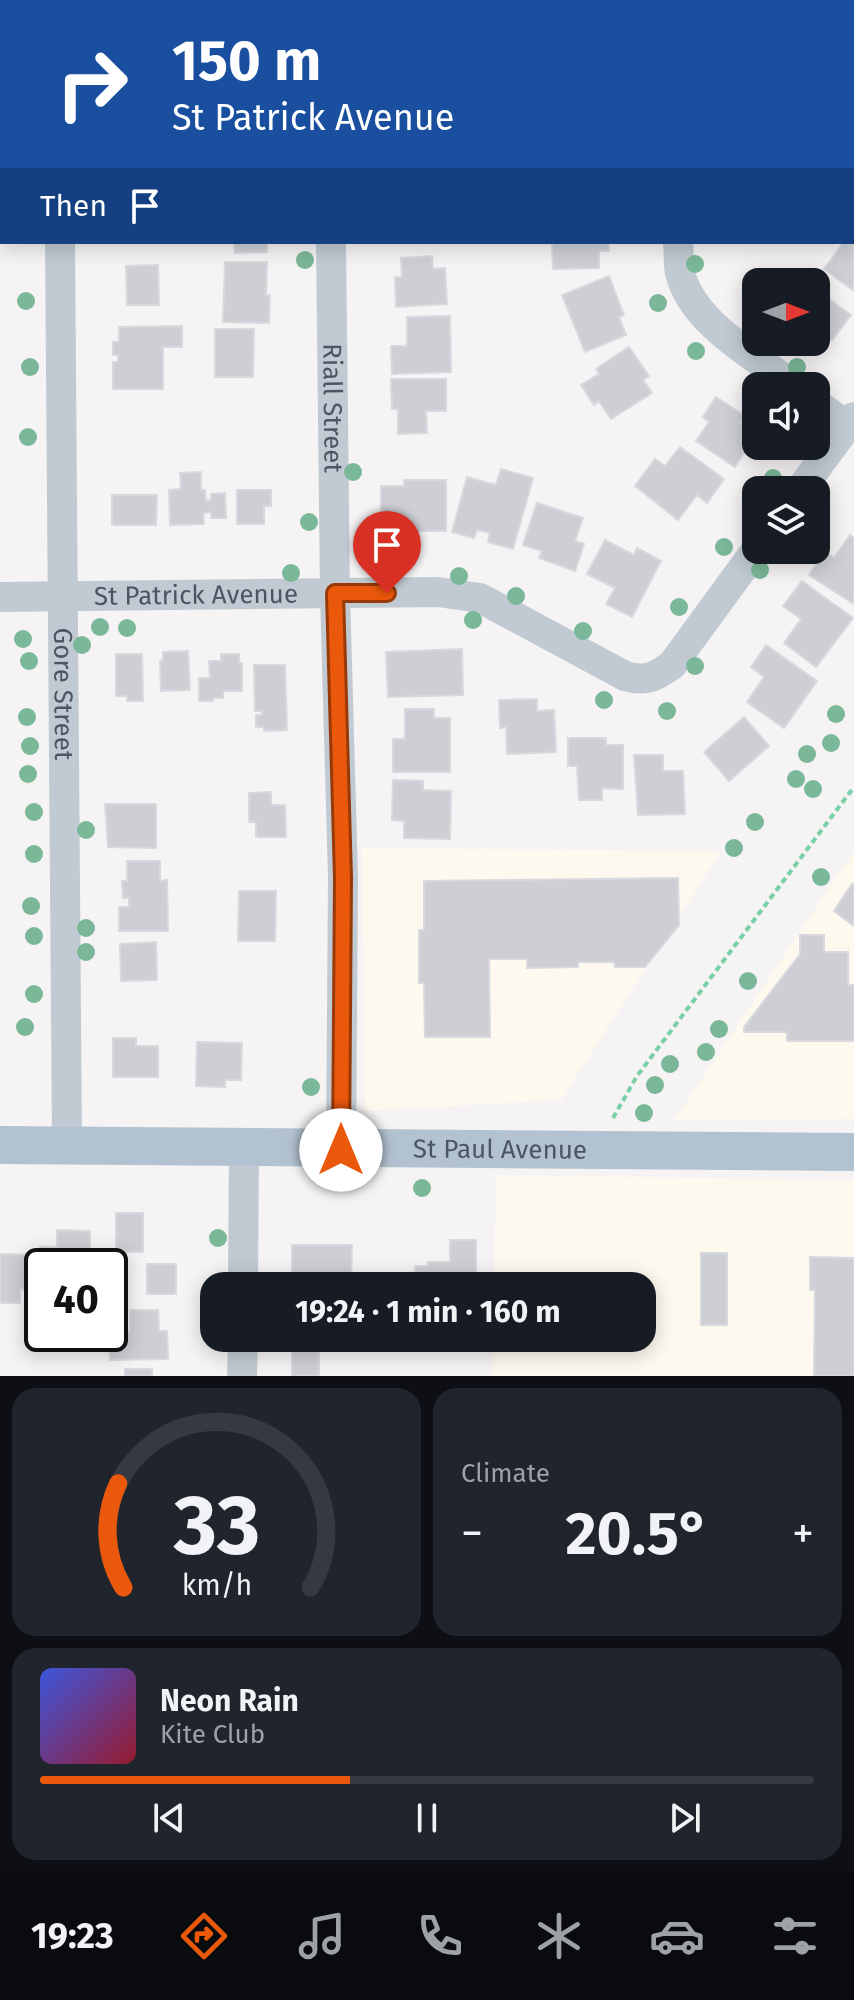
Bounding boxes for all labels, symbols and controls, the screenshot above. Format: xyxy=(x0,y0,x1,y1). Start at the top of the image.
text: 150 m xyxy=(172,28,321,95)
icon: right xyxy=(40,32,144,136)
text: St Patrick Avenue xyxy=(172,96,454,140)
icon: arrive xyxy=(123,184,167,228)
text: Then xyxy=(40,188,107,224)
north arrow xyxy=(742,268,830,356)
map controls xyxy=(742,268,830,564)
street label: Riall Street xyxy=(316,343,349,474)
button: sound xyxy=(742,372,830,460)
button: layers xyxy=(742,476,830,564)
pin xyxy=(353,511,421,593)
icon: arrive xyxy=(365,523,409,567)
street label: St Patrick Avenue xyxy=(94,579,298,612)
street label: Gore Street xyxy=(47,628,79,761)
position arrow xyxy=(299,1108,383,1192)
street label: St Paul Avenue xyxy=(413,1133,587,1166)
speed limit sign: 40 xyxy=(24,1248,128,1352)
text: 19:24 · 1 min · 160 m xyxy=(295,1294,561,1330)
text: Climate xyxy=(461,1458,550,1489)
text: 33 xyxy=(172,1476,260,1576)
text: 20.5° xyxy=(566,1498,709,1570)
text: − xyxy=(461,1507,483,1560)
text: + xyxy=(792,1507,814,1560)
text: km/h xyxy=(181,1568,252,1603)
text: Neon Rain xyxy=(160,1683,299,1719)
text: Kite Club xyxy=(160,1719,265,1750)
icon: previous xyxy=(147,1796,191,1840)
icon: pause xyxy=(405,1796,449,1840)
icon: next xyxy=(663,1796,707,1840)
icon: directions xyxy=(176,1908,232,1964)
icon: music xyxy=(294,1908,350,1964)
icon: phone xyxy=(412,1908,468,1964)
icon: climate xyxy=(531,1908,587,1964)
icon: car xyxy=(649,1908,705,1964)
icon: filters xyxy=(767,1908,823,1964)
text: 19:23 xyxy=(31,1914,114,1958)

